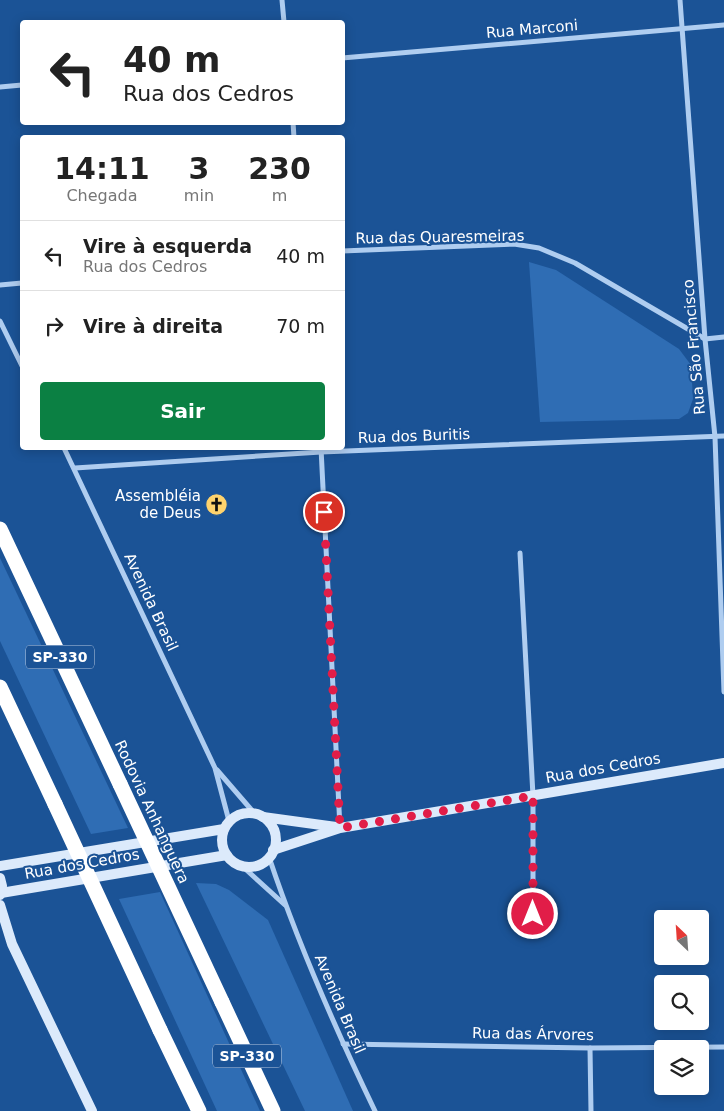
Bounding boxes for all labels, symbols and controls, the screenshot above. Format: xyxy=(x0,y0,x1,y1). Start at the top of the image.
street label: Rua Marconi xyxy=(485,16,579,42)
icon: left xyxy=(40,40,105,105)
text: 40 m xyxy=(123,40,220,80)
text: Rua dos Cedros xyxy=(123,81,294,106)
text: 14:11 xyxy=(54,151,150,186)
text: 3 xyxy=(188,151,209,186)
text: 230 xyxy=(248,151,311,186)
text: Chegada xyxy=(66,186,137,205)
text: min xyxy=(184,186,214,205)
text: m xyxy=(272,186,287,205)
street label: Rua das Quaresmeiras xyxy=(355,227,525,247)
text: Vire à esquerda xyxy=(83,235,252,257)
icon: left xyxy=(40,242,68,270)
text: 40 m xyxy=(276,245,325,267)
text: Rua dos Cedros xyxy=(83,257,207,276)
street label: Rua São Francisco xyxy=(679,279,709,415)
icon: right xyxy=(40,312,68,340)
text: Vire à direita xyxy=(83,315,223,337)
text: 70 m xyxy=(276,315,325,337)
button: Sair xyxy=(40,382,325,440)
street label: Rua dos Buritis xyxy=(357,425,471,447)
place label: Assembléia de Deus xyxy=(115,487,201,522)
pin xyxy=(303,491,345,533)
church icon: Assembléia de Deus xyxy=(205,493,229,517)
icon: arrive xyxy=(310,498,338,526)
street label: Avenida Brasil xyxy=(120,550,182,654)
road number: SP-330 xyxy=(26,646,94,669)
street label: Rodovia Anhanguera xyxy=(111,737,193,887)
street label: Rua dos Cedros xyxy=(544,749,662,787)
street label: Rua dos Cedros xyxy=(23,845,141,883)
position arrow xyxy=(506,887,558,939)
north arrow xyxy=(654,910,709,965)
map controls xyxy=(654,910,709,1095)
street label: Avenida Brasil xyxy=(311,951,369,1057)
button: search xyxy=(654,975,709,1030)
street label: Rua das Árvores xyxy=(472,1023,594,1044)
button: layers xyxy=(654,1040,709,1095)
road number: SP-330 xyxy=(213,1044,281,1068)

